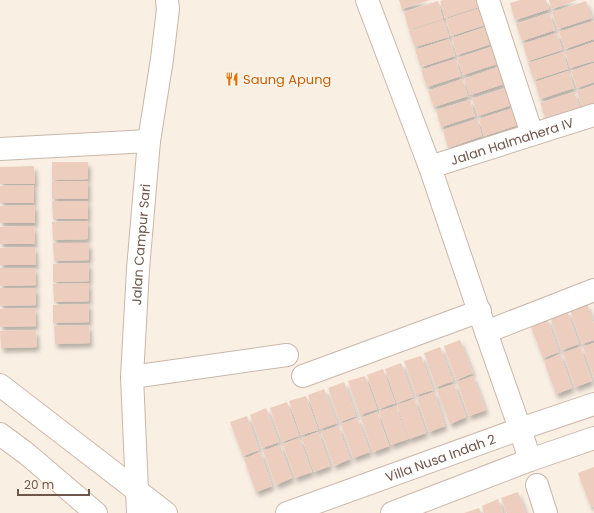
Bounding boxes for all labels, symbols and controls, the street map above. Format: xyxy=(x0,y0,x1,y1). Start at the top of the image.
place label: Saung Apung xyxy=(243,70,331,89)
restaurant icon: Saung Apung xyxy=(224,71,240,87)
street label: Jalan Halmahera IV xyxy=(448,113,576,169)
street label: Jalan Campur Sari xyxy=(127,183,155,306)
street label: Villa Nusa Indah 2 xyxy=(383,429,498,486)
scale bar xyxy=(18,471,89,497)
text: 20 m xyxy=(24,476,54,493)

